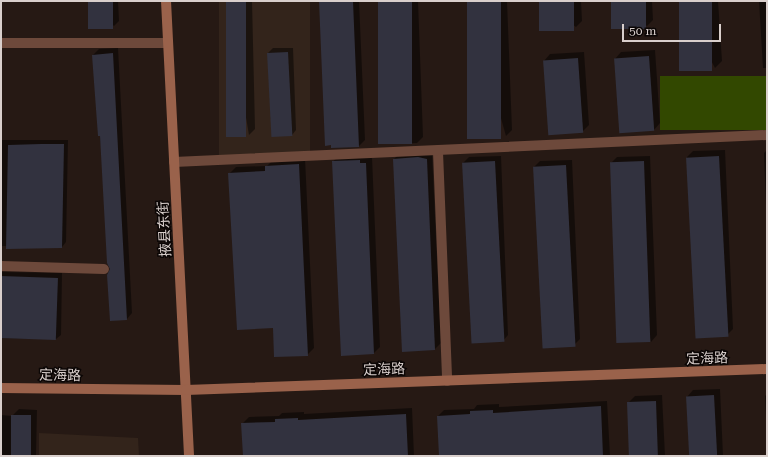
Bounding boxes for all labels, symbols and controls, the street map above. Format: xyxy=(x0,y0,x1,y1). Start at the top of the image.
scale bar xyxy=(624,16,723,42)
text: 50 m xyxy=(629,24,656,38)
street label: 掖县东街 xyxy=(154,201,174,257)
street label: 定海路 xyxy=(686,349,728,367)
street label: 定海路 xyxy=(363,360,405,378)
street label: 定海路 xyxy=(39,366,81,384)

